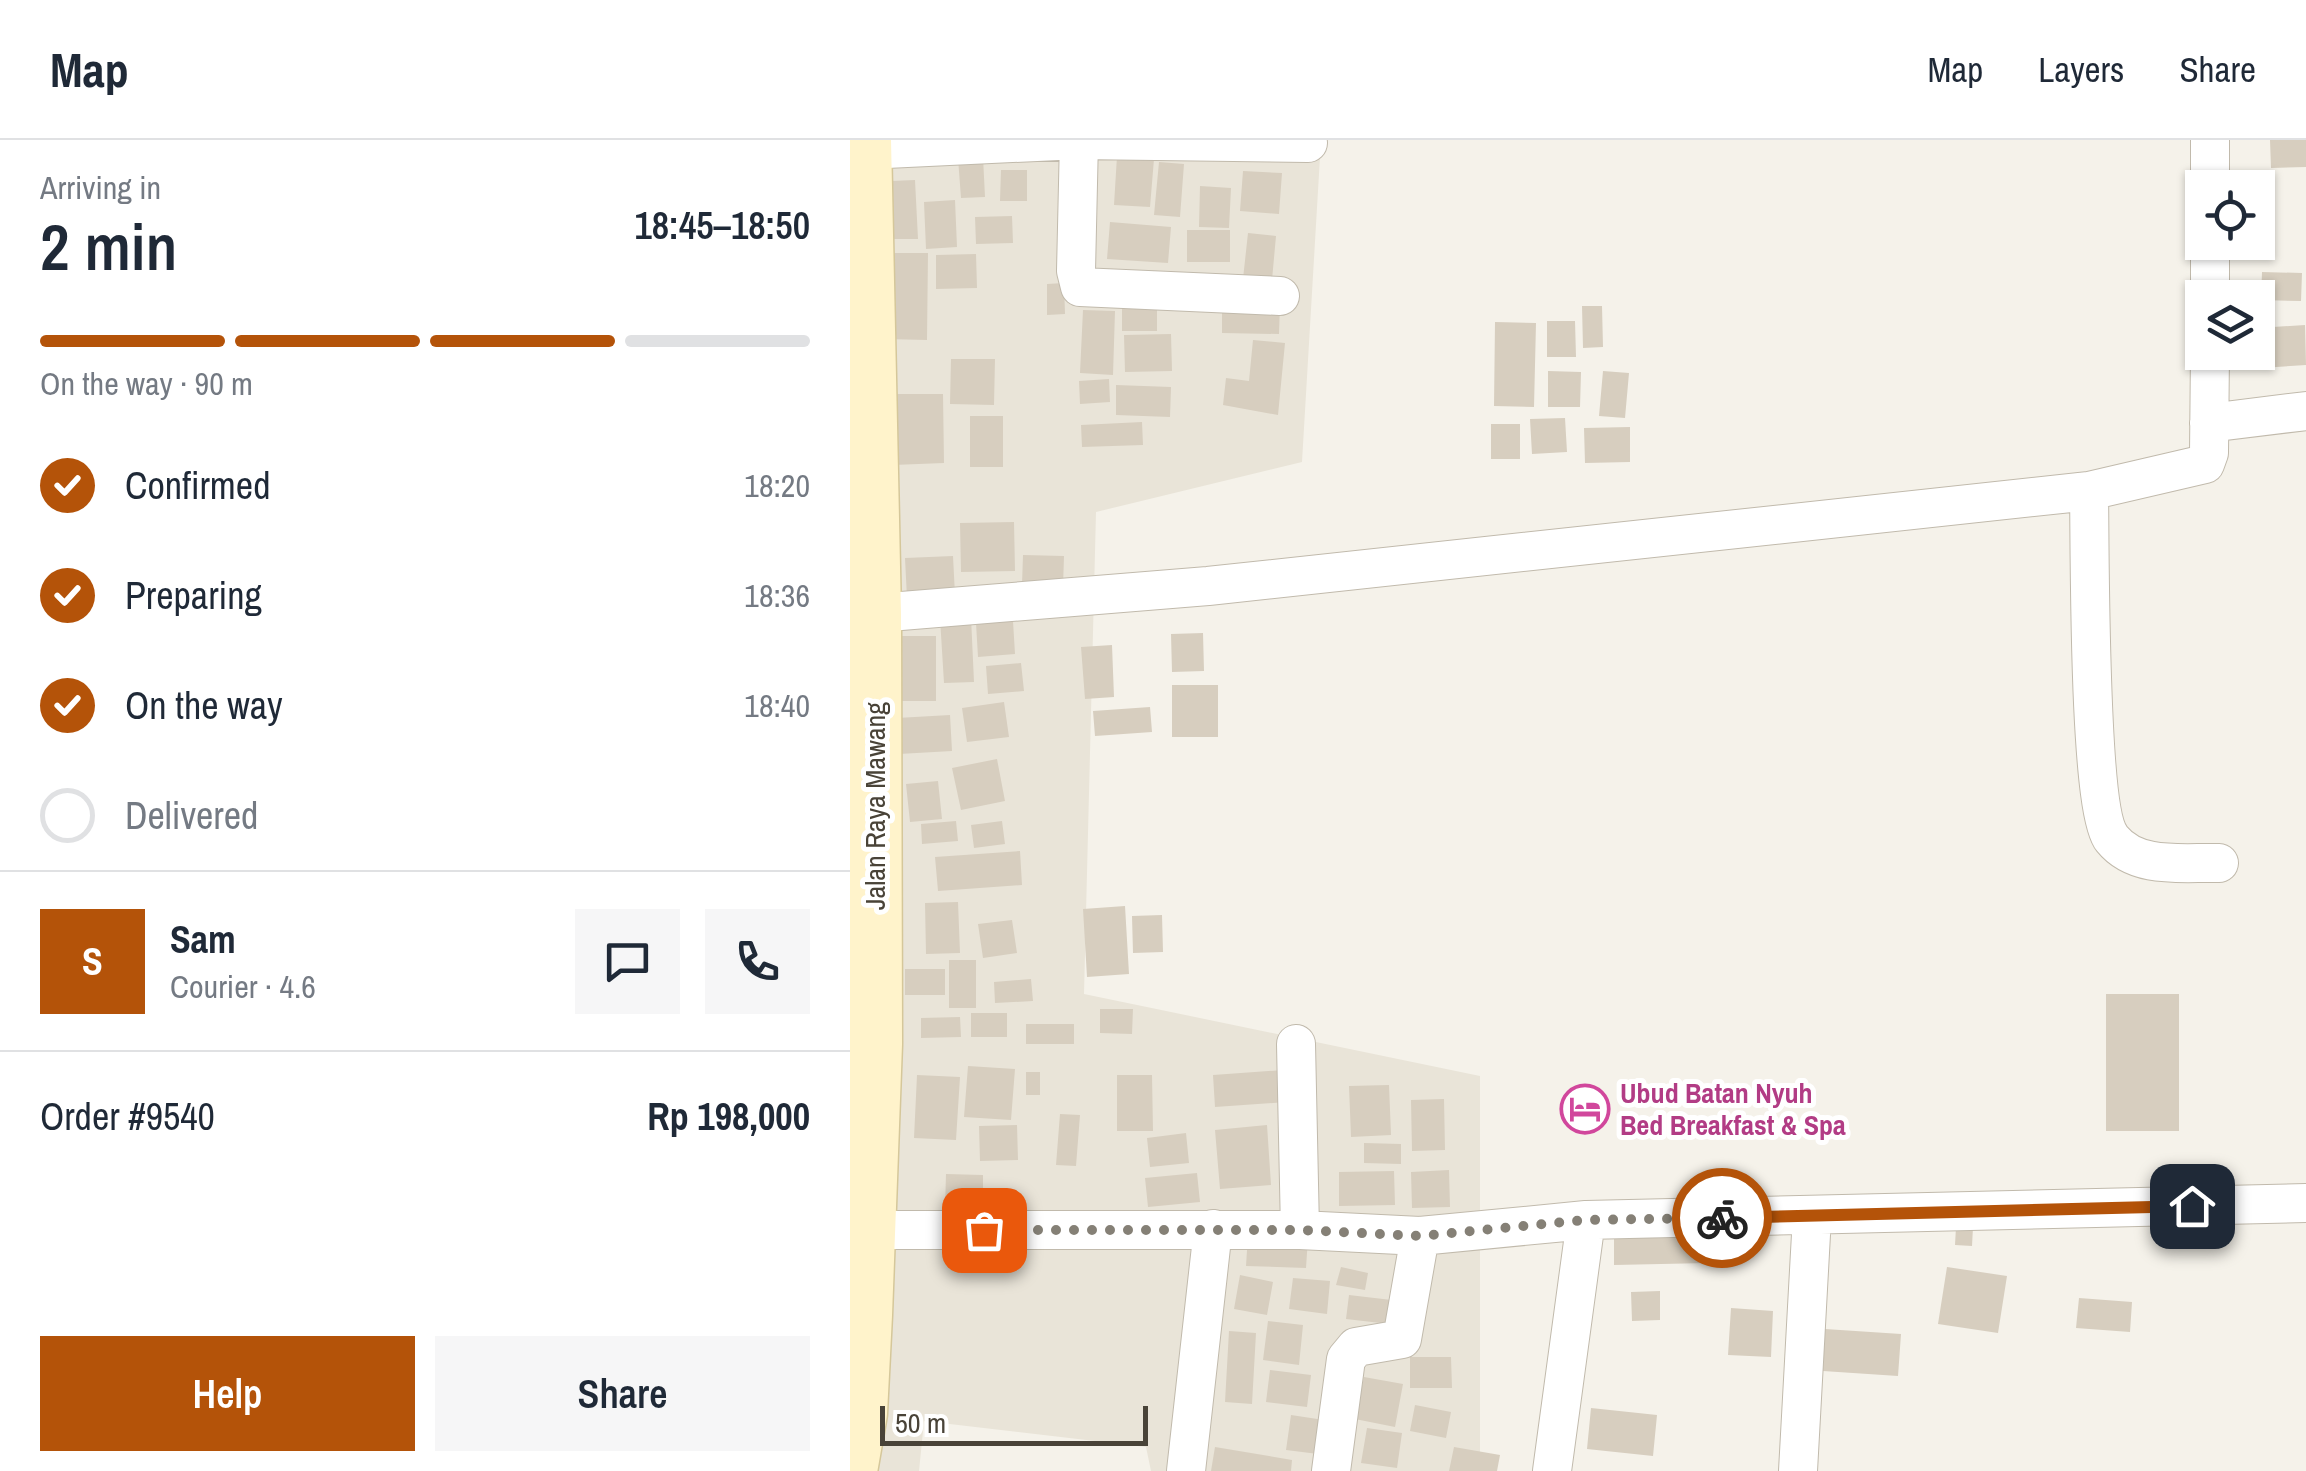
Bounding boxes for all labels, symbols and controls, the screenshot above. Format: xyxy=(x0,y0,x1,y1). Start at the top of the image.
text: Map xyxy=(50,37,129,102)
text: Map xyxy=(1927,46,1983,93)
text: Layers xyxy=(2038,46,2124,93)
text: Share xyxy=(2179,46,2256,93)
text: Arriving in xyxy=(40,166,161,209)
map controls xyxy=(2185,170,2275,370)
button: locate xyxy=(2185,170,2275,260)
text: 18:45–18:50 xyxy=(634,200,810,251)
text: 2 min xyxy=(40,203,177,290)
button: layers xyxy=(2185,280,2275,370)
text: On the way · 90 m xyxy=(40,362,253,405)
icon: check xyxy=(40,458,95,513)
text: Confirmed xyxy=(125,460,270,511)
text: 18:20 xyxy=(744,464,810,507)
icon: check xyxy=(40,568,95,623)
text: Preparing xyxy=(125,570,262,621)
text: 18:36 xyxy=(744,574,810,617)
icon: check xyxy=(40,678,95,733)
text: On the way xyxy=(125,680,283,731)
text: 18:40 xyxy=(744,684,810,727)
street label: Jalan Raya Mawang xyxy=(856,702,894,910)
text: Delivered xyxy=(125,790,258,841)
button: chat xyxy=(575,909,680,1014)
button: phone xyxy=(705,909,810,1014)
text: Sam xyxy=(170,914,236,965)
text: S xyxy=(82,936,103,987)
text: Courier · 4.6 xyxy=(170,965,316,1008)
place label: Ubud Batan Nyuh Bed Breakfast & Spa xyxy=(1620,1074,1846,1144)
hotel icon: Ubud Batan Nyuh Bed Breakfast & Spa xyxy=(1559,1083,1611,1135)
text: Order #9540 xyxy=(40,1091,215,1142)
text: Rp 198,000 xyxy=(647,1091,810,1142)
pin xyxy=(2150,1164,2235,1249)
courier xyxy=(1672,1168,1772,1268)
icon: home xyxy=(2165,1179,2220,1234)
pin xyxy=(942,1188,1027,1273)
icon: bike xyxy=(1695,1191,1750,1246)
icon: bag xyxy=(957,1203,1012,1258)
button: Help xyxy=(40,1336,415,1451)
button: Share xyxy=(435,1336,810,1451)
scale bar xyxy=(880,1401,1148,1446)
text: 50 m xyxy=(895,1404,946,1442)

